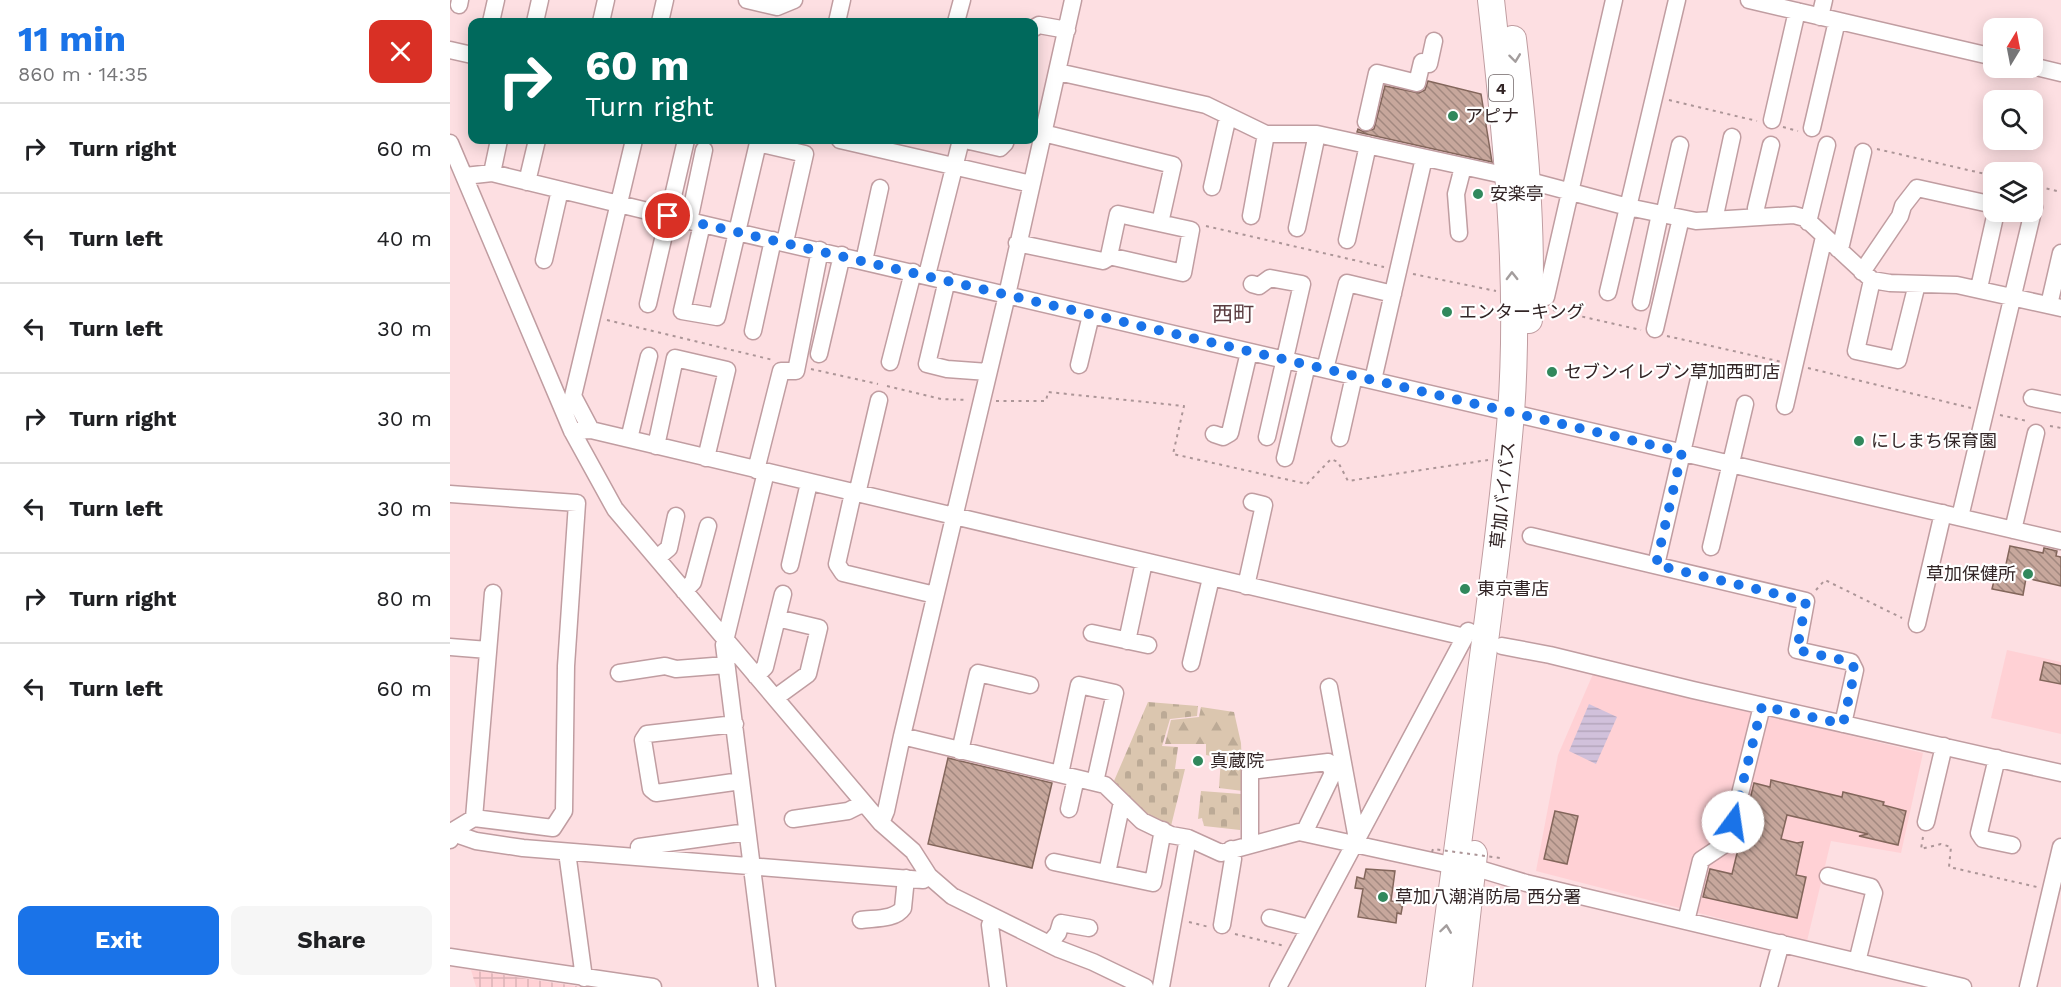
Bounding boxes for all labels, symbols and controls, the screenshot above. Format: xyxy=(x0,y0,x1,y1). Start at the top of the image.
text: 11 min xyxy=(18,18,126,60)
north arrow xyxy=(1983,18,2043,78)
map controls xyxy=(1983,18,2043,222)
button: close xyxy=(369,20,432,83)
text: 60 m xyxy=(585,41,689,90)
icon: right xyxy=(486,42,564,120)
one-way arrow xyxy=(1509,53,1521,63)
text: 860 m · 14:35 xyxy=(18,62,148,86)
road number: 4 xyxy=(1489,75,1513,101)
button: search xyxy=(1983,90,2043,150)
text: Turn right xyxy=(585,91,714,123)
place label: アピナ xyxy=(1465,105,1519,126)
marker: アピナ xyxy=(1446,109,1460,123)
icon: right xyxy=(18,132,51,165)
text: Turn right xyxy=(69,136,176,161)
text: 60 m xyxy=(376,136,432,161)
button: layers xyxy=(1983,162,2043,222)
place label: 安楽亭 xyxy=(1490,183,1544,204)
marker: 安楽亭 xyxy=(1471,187,1485,201)
pin xyxy=(642,190,693,241)
icon: arrive xyxy=(651,199,684,232)
icon: left xyxy=(18,222,51,255)
text: Turn left xyxy=(69,226,163,251)
text: 40 m xyxy=(376,226,432,251)
one-way arrow xyxy=(1506,272,1518,281)
district label: 西町 xyxy=(1212,301,1254,326)
place label: エンターキング xyxy=(1459,301,1584,322)
marker: エンターキング xyxy=(1440,305,1454,319)
icon: left xyxy=(18,312,51,345)
text: Turn left xyxy=(69,316,163,341)
text: 30 m xyxy=(377,316,432,341)
place label: セブンイレブン草加西町店 xyxy=(1564,361,1780,382)
marker: セブンイレブン草加西町店 xyxy=(1545,365,1559,379)
icon: right xyxy=(18,402,51,435)
text: Turn right xyxy=(69,406,176,431)
text: 30 m xyxy=(377,406,432,431)
place label: にしまち保育園 xyxy=(1871,430,1997,451)
marker: にしまち保育園 xyxy=(1852,434,1866,448)
street label: 草加バイパス xyxy=(1486,440,1519,550)
icon: left xyxy=(18,492,51,525)
text: Turn left xyxy=(69,496,163,521)
text: 30 m xyxy=(377,496,432,521)
place label: 草加保健所 xyxy=(1926,563,2016,584)
marker: 草加保健所 xyxy=(2021,567,2035,581)
place label: 東京書店 xyxy=(1477,578,1549,599)
icon: right xyxy=(18,582,51,615)
marker: 東京書店 xyxy=(1458,582,1472,596)
text: Turn right xyxy=(69,586,176,611)
text: 80 m xyxy=(376,586,432,611)
icon: left xyxy=(18,672,51,705)
text: Turn left xyxy=(69,676,163,701)
text: 60 m xyxy=(376,676,432,701)
place label: 真蔵院 xyxy=(1210,750,1264,771)
marker: 真蔵院 xyxy=(1191,754,1205,768)
position arrow xyxy=(1701,790,1765,854)
place label: 草加八潮消防局 西分署 xyxy=(1395,886,1581,907)
marker: 草加八潮消防局 西分署 xyxy=(1376,890,1390,904)
button: Exit xyxy=(18,906,219,975)
button: Share xyxy=(231,906,432,975)
one-way arrow xyxy=(1440,924,1452,934)

